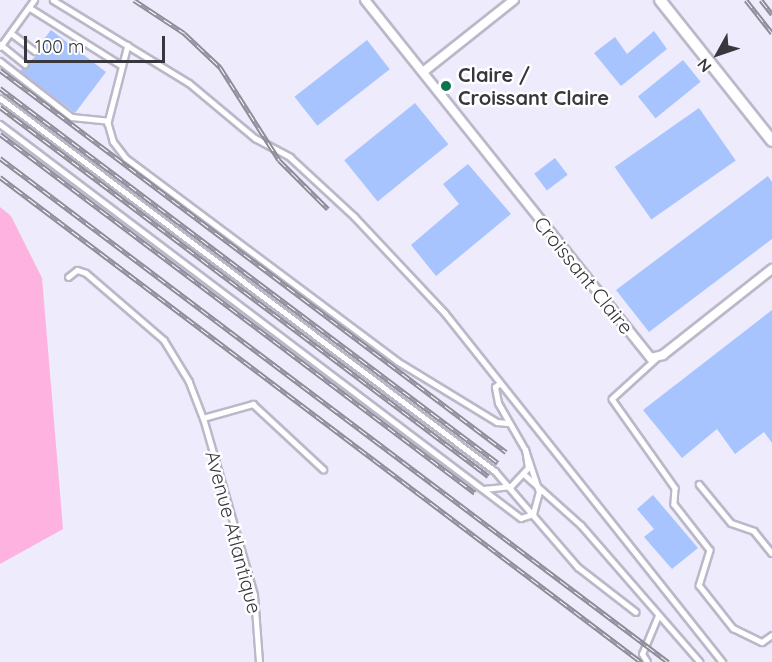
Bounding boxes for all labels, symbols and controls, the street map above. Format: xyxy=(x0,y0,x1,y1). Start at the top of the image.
scale bar xyxy=(27,24,168,62)
north arrow xyxy=(688,24,748,84)
text: 100 m xyxy=(35,35,84,58)
text: N xyxy=(693,55,716,77)
place label: Claire / Croissant Claire xyxy=(458,62,609,109)
marker: Claire / Croissant Claire xyxy=(439,79,453,93)
street label: Croissant Claire xyxy=(529,211,639,339)
street label: Avenue Atlantique xyxy=(201,448,267,616)

